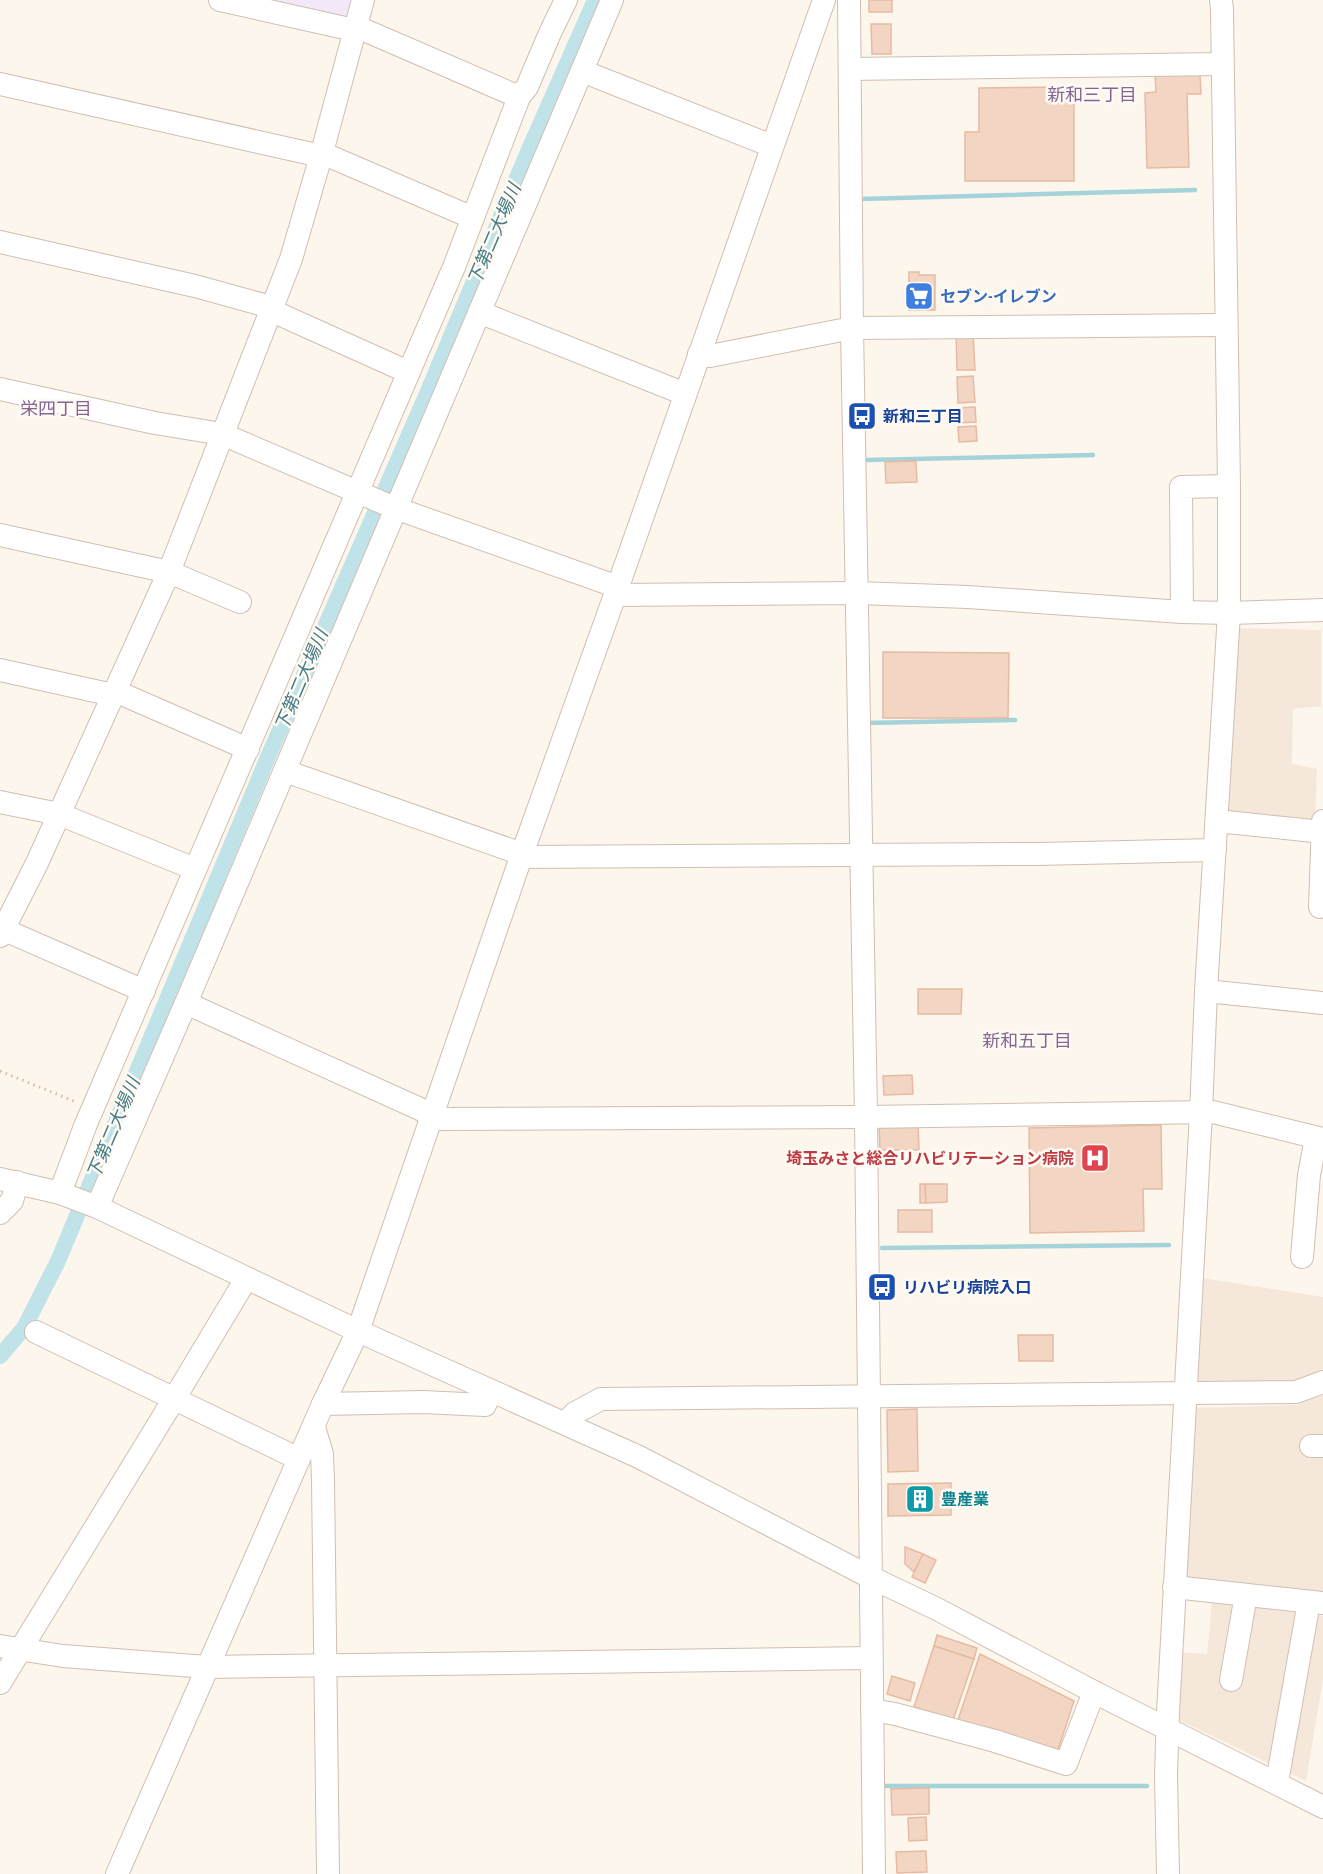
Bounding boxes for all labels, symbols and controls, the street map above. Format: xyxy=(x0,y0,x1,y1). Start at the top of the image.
district label: 新和三丁目 xyxy=(1047,83,1137,106)
water label: 下第二大場川 xyxy=(462,178,526,288)
supermarket icon: セブン-イレブン xyxy=(903,280,935,312)
place label: セブン-イレブン xyxy=(940,286,1057,306)
district label: 栄四丁目 xyxy=(20,397,92,420)
bus stop icon: 新和三丁目 xyxy=(846,400,878,432)
place label: 新和三丁目 xyxy=(883,406,963,426)
water label: 下第二大場川 xyxy=(269,624,333,734)
district label: 新和五丁目 xyxy=(982,1029,1072,1052)
water label: 下第二大場川 xyxy=(81,1072,145,1182)
hospital icon: 埼玉みさと総合リハビリテーション病院 xyxy=(1079,1142,1111,1174)
place label: 埼玉みさと総合リハビリテーション病院 xyxy=(786,1148,1074,1168)
bus stop icon: リハビリ病院入口 xyxy=(866,1271,898,1303)
place label: リハビリ病院入口 xyxy=(903,1277,1031,1297)
building icon: 豊産業 xyxy=(904,1483,936,1515)
place label: 豊産業 xyxy=(941,1489,989,1509)

